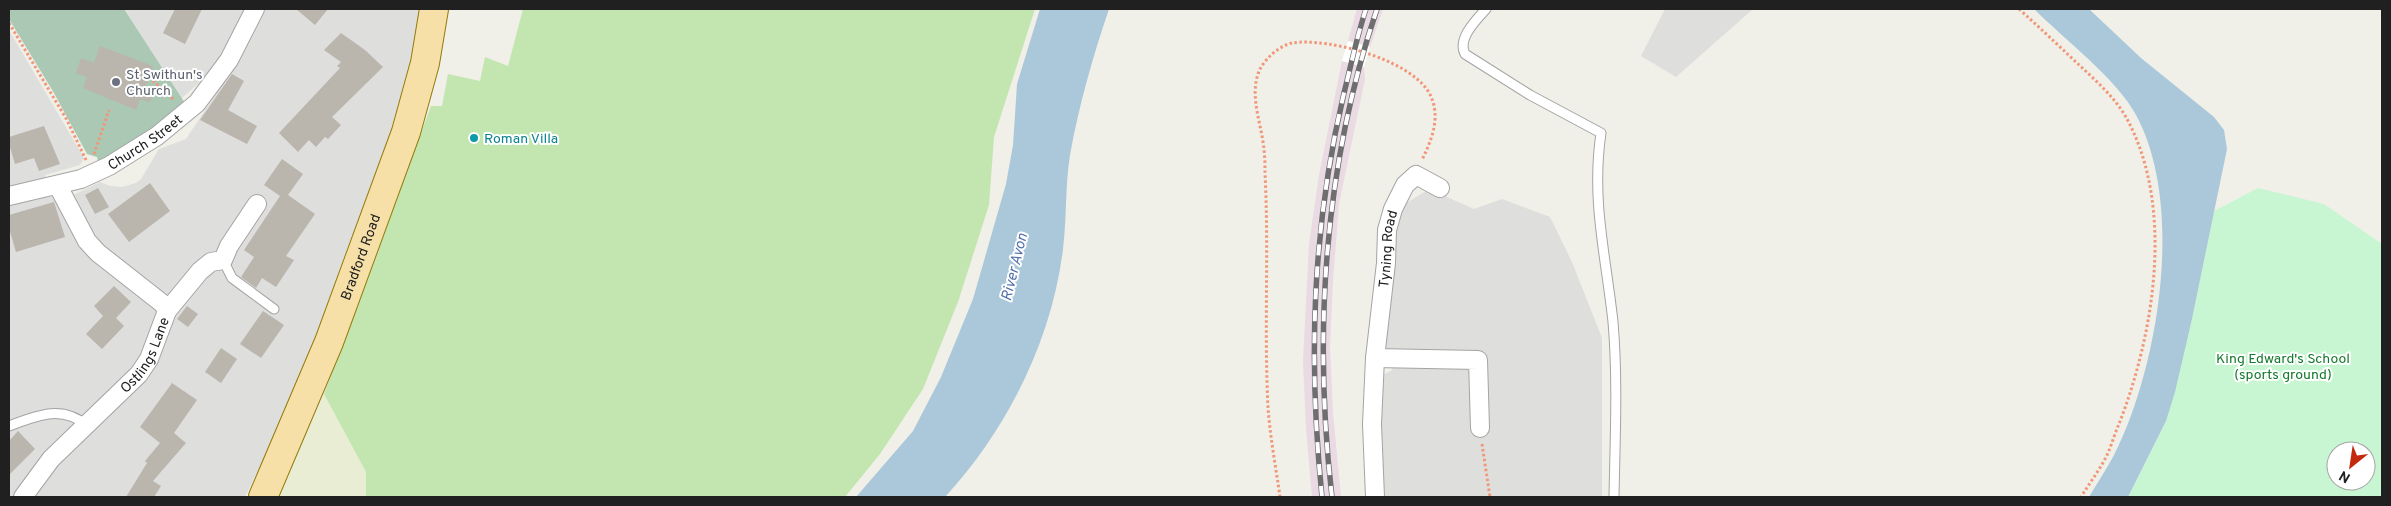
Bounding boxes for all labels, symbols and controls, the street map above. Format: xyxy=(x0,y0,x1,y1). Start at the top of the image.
place label: St Swithun's Church xyxy=(126,67,203,100)
marker: St Swithun's Church xyxy=(110,76,122,88)
street label: Church Street xyxy=(105,112,186,175)
place label: Roman Villa xyxy=(484,131,558,148)
marker: Roman Villa xyxy=(468,132,480,144)
street label: Tyning Road xyxy=(1376,208,1402,289)
street label: Bradford Road xyxy=(338,212,385,303)
water label: River Avon xyxy=(998,232,1033,303)
street label: Ostlings Lane xyxy=(117,315,174,397)
park label: King Edward's School (sports ground) xyxy=(2216,351,2350,384)
north arrow xyxy=(2326,441,2376,491)
text: N xyxy=(2337,466,2354,486)

